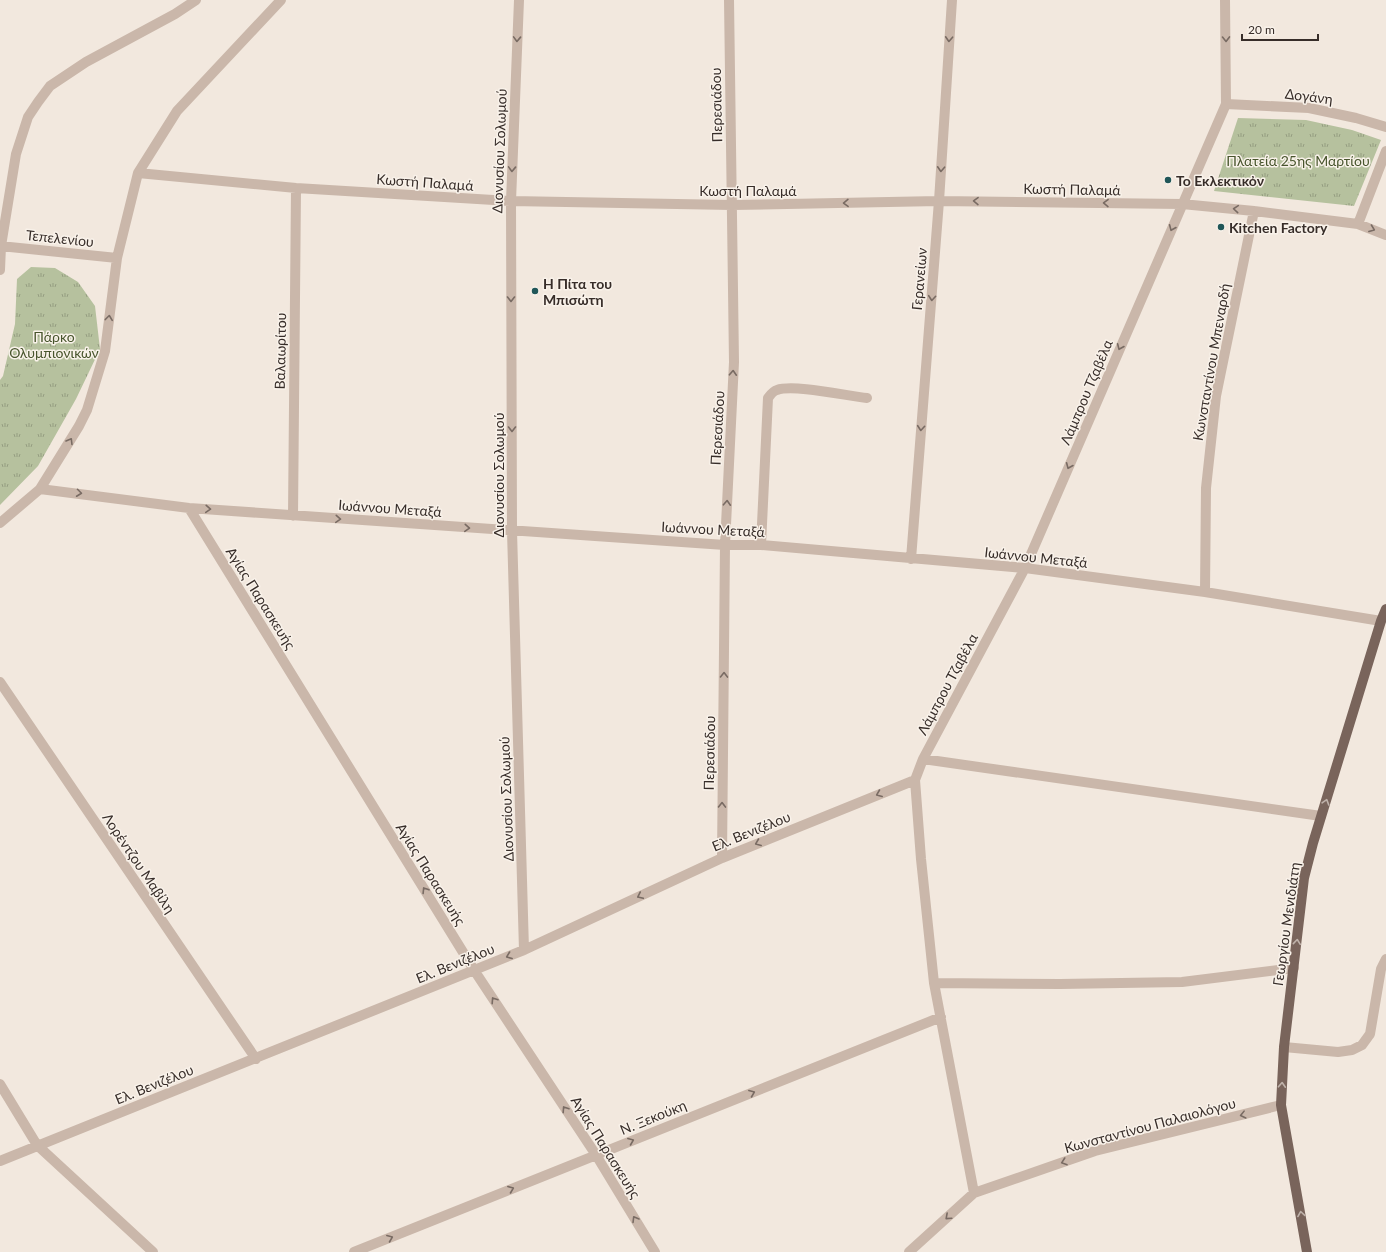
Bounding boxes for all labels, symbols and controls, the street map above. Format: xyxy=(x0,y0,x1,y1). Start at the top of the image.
scale bar xyxy=(1242,16,1318,42)
text: 20 m xyxy=(1248,22,1275,37)
one-way arrow xyxy=(513,36,521,42)
one-way arrow xyxy=(945,36,954,42)
one-way arrow xyxy=(1221,36,1230,42)
street label: Περεσιάδου xyxy=(707,68,725,142)
street label: Δογάνη xyxy=(1284,85,1334,107)
street label: Διονυσίου Σολωμού xyxy=(488,88,510,214)
park label: Πλατεία 25ης Μαρτίου xyxy=(1226,152,1370,169)
one-way arrow xyxy=(508,166,517,172)
one-way arrow xyxy=(937,166,946,172)
street label: Κωστή Παλαμά xyxy=(376,170,475,194)
place label: Το Εκλεκτικὀν xyxy=(1176,172,1265,189)
marker: Το Εκλεκτικὀν xyxy=(1163,175,1173,185)
street label: Κωστή Παλαμά xyxy=(1023,180,1122,198)
street label: Κωστή Παλαμά xyxy=(699,182,797,199)
one-way arrow xyxy=(973,197,979,206)
one-way arrow xyxy=(843,199,849,207)
one-way arrow xyxy=(1103,199,1109,207)
one-way arrow xyxy=(1233,205,1239,214)
place label: Kitchen Factory xyxy=(1229,219,1328,236)
marker: Kitchen Factory xyxy=(1216,222,1226,232)
one-way arrow xyxy=(1169,223,1177,231)
one-way arrow xyxy=(1368,225,1375,233)
street label: Τεπελενίου xyxy=(25,226,95,250)
street label: Γερανείων xyxy=(908,247,930,311)
place label: Η Πίτα του Μπισώτη xyxy=(543,275,612,308)
street label: Κωνσταντίνου Μπεναρδή xyxy=(1189,282,1233,442)
marker: Η Πίτα του Μπισώτη xyxy=(530,286,540,296)
one-way arrow xyxy=(927,295,936,301)
one-way arrow xyxy=(507,296,515,302)
street label: Βαλαωρίτου xyxy=(271,312,289,390)
one-way arrow xyxy=(104,315,113,321)
park label: Πάρκο Ολυμπιονικών xyxy=(9,328,99,361)
street label: Λάμπρου Τζαβέλα xyxy=(1056,336,1116,447)
one-way arrow xyxy=(1117,343,1125,350)
one-way arrow xyxy=(729,370,738,376)
street label: Περεσιάδου xyxy=(707,390,727,466)
street label: Διονυσίου Σολωμού xyxy=(490,413,507,537)
one-way arrow xyxy=(917,425,926,431)
one-way arrow xyxy=(508,426,516,432)
one-way arrow xyxy=(65,438,73,445)
one-way arrow xyxy=(1065,463,1073,470)
one-way arrow xyxy=(76,489,82,498)
street label: Ιωάννου Μεταξά xyxy=(338,496,443,520)
one-way arrow xyxy=(723,500,731,506)
one-way arrow xyxy=(205,505,211,514)
one-way arrow xyxy=(335,514,341,523)
street label: Ιωάννου Μεταξά xyxy=(661,518,766,540)
one-way arrow xyxy=(464,523,470,532)
street label: Ιωάννου Μεταξά xyxy=(984,543,1089,571)
street label: Αγίας Παρασκευής xyxy=(223,544,300,653)
street label: Λάμπρου Τζαβέλα xyxy=(913,630,981,738)
one-way arrow xyxy=(720,672,728,678)
street label: Περεσιάδου xyxy=(700,716,718,790)
street label: Διονυσίου Σολωμού xyxy=(495,736,517,862)
one-way arrow xyxy=(875,790,882,798)
one-way arrow xyxy=(1321,798,1330,805)
one-way arrow xyxy=(718,802,726,808)
street label: Ελ. Βενιζέλου xyxy=(709,808,793,854)
street label: Λορέντζου Μαβίλη xyxy=(99,810,179,916)
street label: Αγίας Παρασκευής xyxy=(393,820,470,929)
one-way arrow xyxy=(755,838,763,846)
street label: Γεωργίου Μενιδιάτη xyxy=(1269,861,1303,987)
one-way arrow xyxy=(422,887,429,894)
one-way arrow xyxy=(637,891,644,899)
one-way arrow xyxy=(1292,939,1301,945)
street label: Ελ. Βενιζέλου xyxy=(413,940,497,986)
one-way arrow xyxy=(506,952,513,960)
one-way arrow xyxy=(491,997,499,1004)
street label: Ελ. Βενιζέλου xyxy=(112,1061,196,1107)
one-way arrow xyxy=(1278,1082,1287,1088)
one-way arrow xyxy=(749,1089,756,1097)
street label: Αγίας Παρασκευής xyxy=(568,1093,645,1202)
street label: Κωνσταντίνου Παλαιολόγου xyxy=(1062,1094,1238,1156)
street label: Ν. Ξεκούκη xyxy=(617,1096,689,1138)
one-way arrow xyxy=(562,1106,570,1113)
one-way arrow xyxy=(1240,1110,1247,1118)
one-way arrow xyxy=(627,1138,635,1146)
one-way arrow xyxy=(1060,1157,1067,1165)
one-way arrow xyxy=(507,1186,514,1194)
one-way arrow xyxy=(1297,1210,1306,1217)
one-way arrow xyxy=(945,1212,953,1219)
one-way arrow xyxy=(632,1216,639,1223)
one-way arrow xyxy=(387,1234,394,1242)

